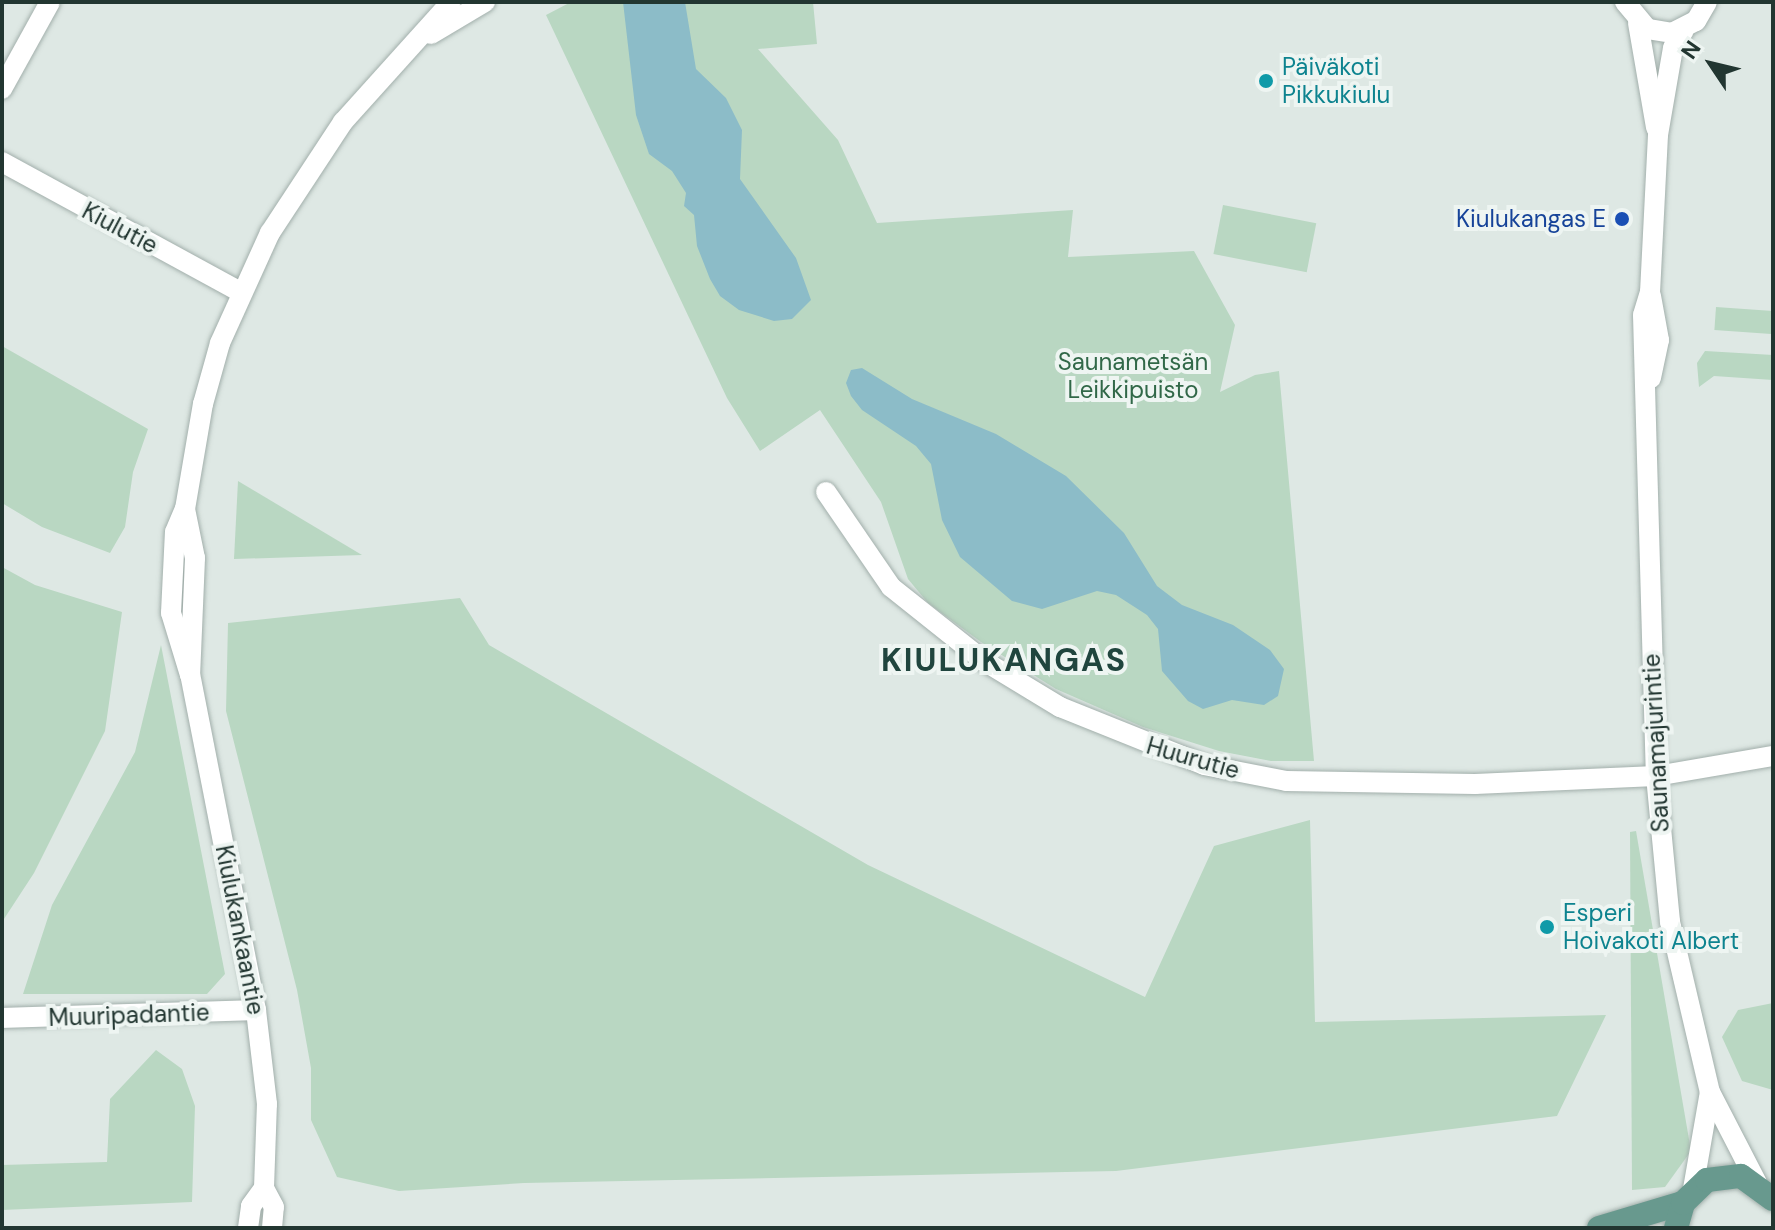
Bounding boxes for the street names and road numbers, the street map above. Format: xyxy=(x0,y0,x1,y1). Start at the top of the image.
street label: Kiulutie xyxy=(77,196,163,260)
street label: Saunamajurintie xyxy=(1637,653,1675,833)
street label: Huurutie xyxy=(1143,731,1243,785)
street label: Kiulukankaantie xyxy=(209,843,271,1017)
street label: Muuripadantie xyxy=(48,998,210,1032)

